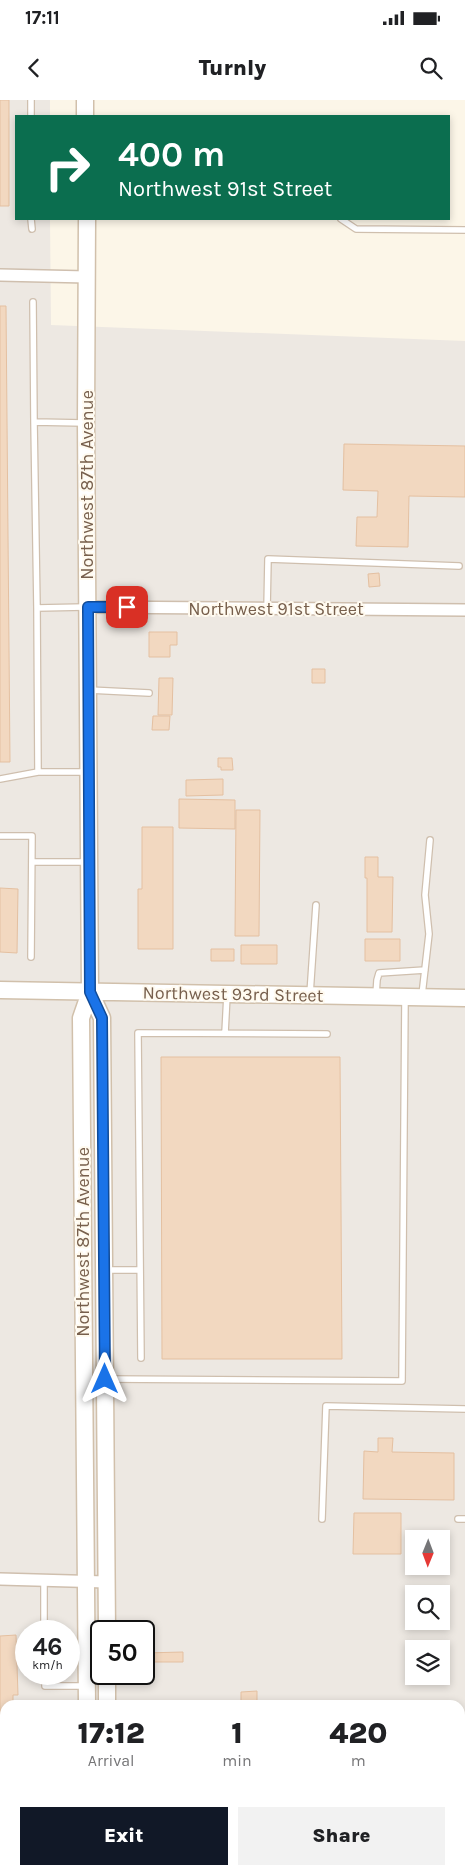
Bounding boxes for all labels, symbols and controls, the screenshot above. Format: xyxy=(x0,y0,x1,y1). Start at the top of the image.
text: 17:11 xyxy=(25,7,60,29)
icon: back xyxy=(20,54,48,82)
icon: search xyxy=(417,54,445,82)
text: Turnly xyxy=(199,55,266,81)
text: 400 m xyxy=(118,134,225,175)
icon: right xyxy=(35,135,100,200)
text: Northwest 91st Street xyxy=(118,176,332,202)
street label: Northwest 87th Avenue xyxy=(76,390,98,580)
pin xyxy=(106,586,148,628)
icon: arrive xyxy=(113,593,141,621)
street label: Northwest 91st Street xyxy=(188,598,364,620)
street label: Northwest 93rd Street xyxy=(142,981,324,1007)
street label: Northwest 87th Avenue xyxy=(72,1147,94,1337)
position arrow xyxy=(78,1352,130,1404)
north arrow xyxy=(405,1530,450,1575)
map controls xyxy=(405,1530,450,1685)
button: search xyxy=(405,1585,450,1630)
speed limit sign: 50 xyxy=(90,1620,155,1685)
text: 46 xyxy=(32,1632,63,1661)
button: layers xyxy=(405,1640,450,1685)
text: km/h xyxy=(32,1658,63,1672)
text: 17:12 xyxy=(78,1715,145,1751)
text: 1 xyxy=(231,1715,243,1751)
text: 420 xyxy=(329,1715,387,1751)
text: Arrival xyxy=(88,1751,135,1770)
text: min xyxy=(222,1751,252,1770)
text: m xyxy=(351,1751,366,1770)
button: Exit xyxy=(20,1807,228,1865)
button: Share xyxy=(238,1807,445,1865)

